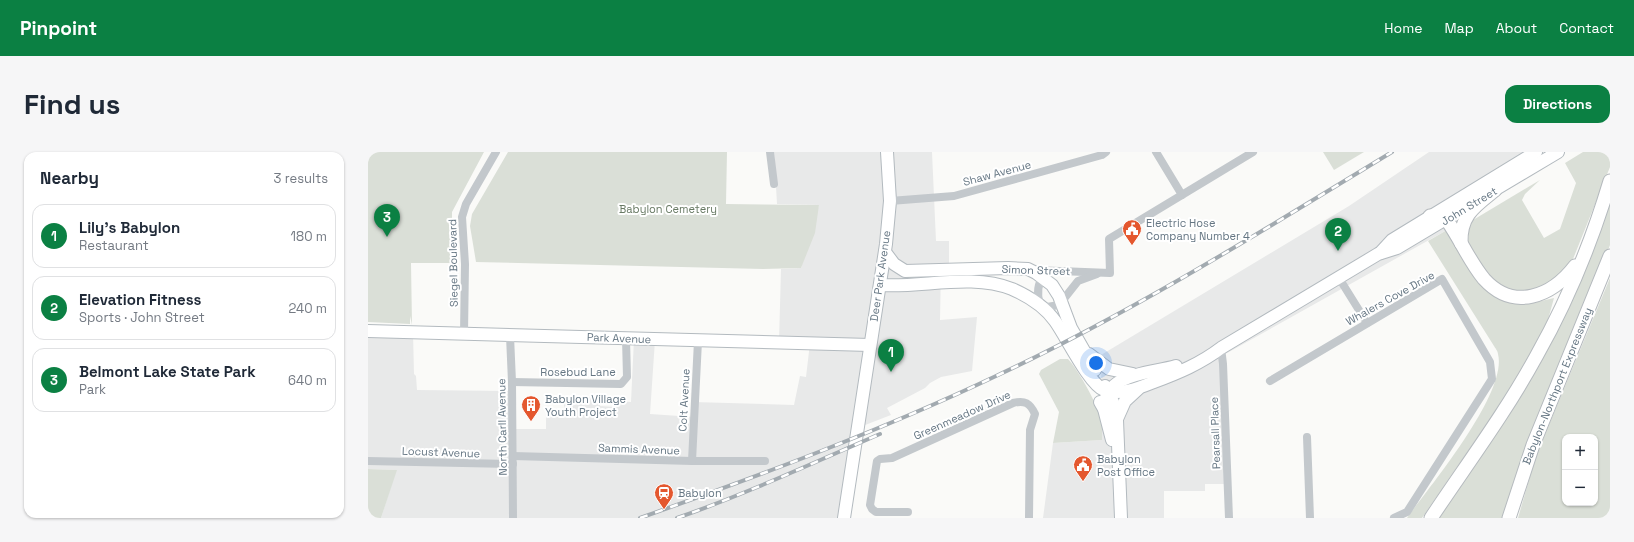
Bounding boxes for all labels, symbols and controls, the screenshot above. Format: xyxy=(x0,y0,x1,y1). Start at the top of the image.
text: Pinpoint xyxy=(20,16,97,41)
text: Home xyxy=(1384,19,1422,37)
text: Map xyxy=(1444,19,1474,37)
text: About xyxy=(1496,19,1537,37)
text: Contact xyxy=(1559,19,1614,37)
button: Directions xyxy=(1505,85,1610,123)
text: Find us xyxy=(24,86,121,122)
street label: Shaw Avenue xyxy=(961,157,1033,189)
text: Nearby xyxy=(40,167,99,189)
text: 3 results xyxy=(274,170,328,187)
street label: John Street xyxy=(1438,184,1500,228)
park label: Babylon Cemetery xyxy=(619,202,717,216)
pin: 3 xyxy=(374,204,400,237)
place label: Electric Hose Company Number 4 xyxy=(1146,216,1250,243)
text: Lily's Babylon xyxy=(79,218,180,237)
public building icon: Electric Hose Company Number 4 xyxy=(1121,218,1143,246)
pin: 2 xyxy=(1325,218,1351,251)
street label: Siegel Boulevard xyxy=(445,219,461,307)
text: 1 xyxy=(51,228,57,245)
text: 180 m xyxy=(291,228,327,245)
street label: Deer Park Avenue xyxy=(867,230,893,322)
text: Restaurant xyxy=(79,237,149,254)
street label: Simon Street xyxy=(1001,262,1071,278)
street label: Whalers Cove Drive xyxy=(1343,268,1437,328)
text: Elevation Fitness xyxy=(79,290,201,309)
text: 2 xyxy=(50,300,58,317)
text: 240 m xyxy=(289,300,327,317)
street label: Babylon-Northport Expressway xyxy=(1519,305,1595,467)
text: Sports · John Street xyxy=(79,309,205,326)
street label: Park Avenue xyxy=(587,330,651,346)
pin: 1 xyxy=(878,339,904,372)
your location xyxy=(1086,353,1106,373)
text: Belmont Lake State Park xyxy=(79,362,256,381)
street label: Rosebud Lane xyxy=(540,365,616,379)
street label: Colt Avenue xyxy=(675,368,693,432)
text: 3 xyxy=(50,372,58,389)
text: 640 m xyxy=(288,372,327,389)
street label: North Carll Avenue xyxy=(494,378,510,476)
text: Park xyxy=(79,381,106,398)
street label: Greenmeadow Drive xyxy=(911,387,1013,443)
place label: Babylon Village Youth Project xyxy=(545,392,626,419)
building icon: Babylon Village Youth Project xyxy=(520,394,542,422)
street label: Pearsall Place xyxy=(1207,397,1223,469)
map controls xyxy=(1562,434,1598,506)
button: + xyxy=(1562,434,1598,470)
street label: Sammis Avenue xyxy=(598,441,680,457)
street label: Locust Avenue xyxy=(402,444,480,460)
place label: Babylon Post Office xyxy=(1097,452,1155,479)
public building icon: Babylon Post Office xyxy=(1072,454,1094,482)
button: − xyxy=(1562,470,1598,506)
station icon: Babylon xyxy=(653,482,675,510)
place label: Babylon xyxy=(678,486,722,500)

